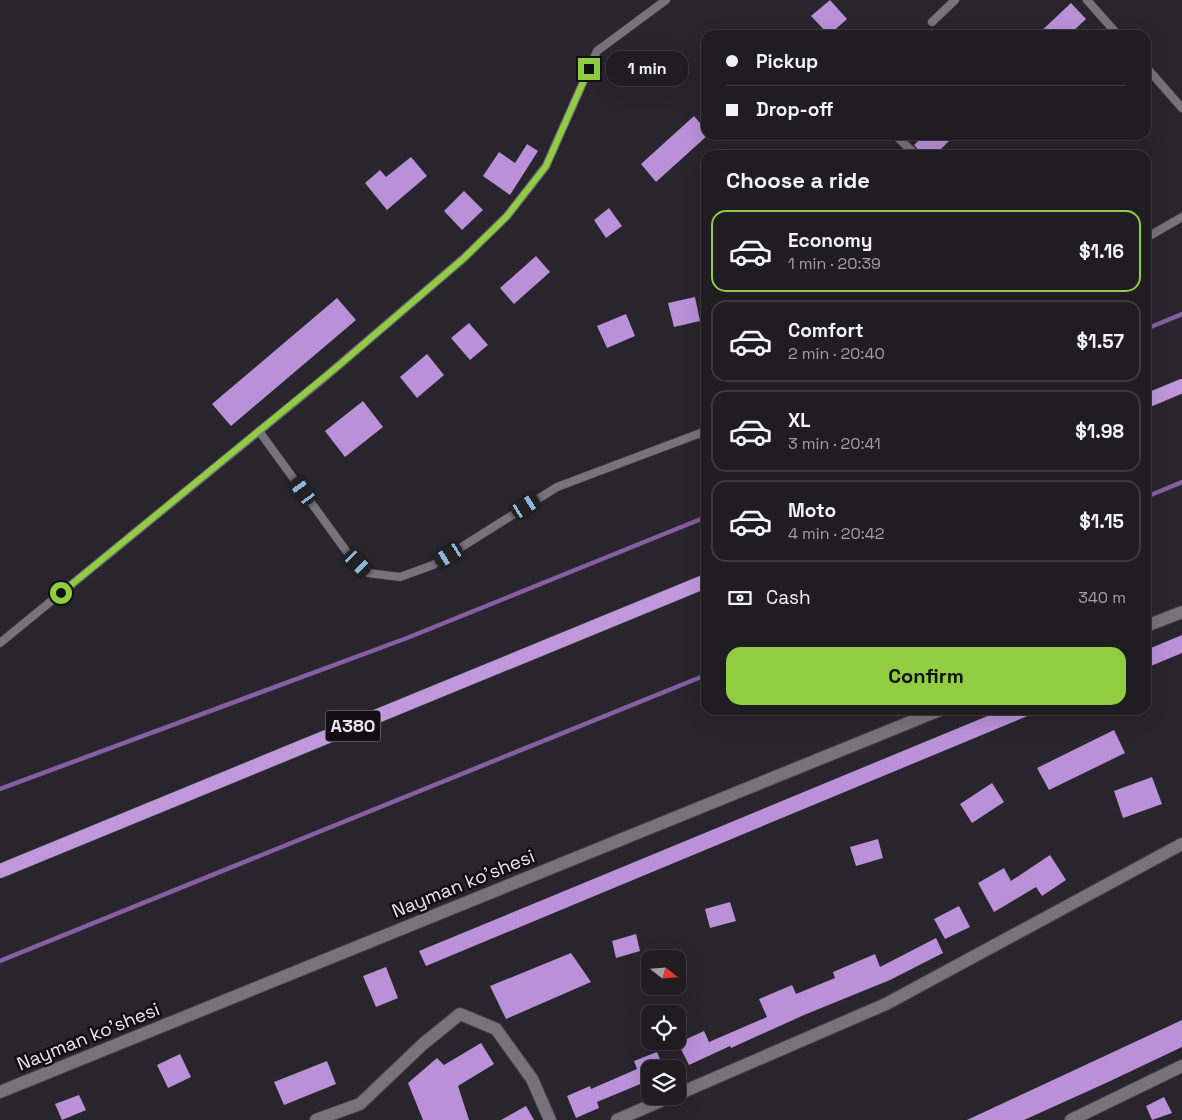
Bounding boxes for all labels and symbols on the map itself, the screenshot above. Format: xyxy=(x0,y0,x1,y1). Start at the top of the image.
callout: 1 min xyxy=(606,52,689,86)
route end xyxy=(578,58,600,80)
car xyxy=(288,474,317,508)
car xyxy=(509,492,542,520)
car xyxy=(432,541,465,569)
car xyxy=(342,547,373,579)
route start xyxy=(50,582,72,604)
road number: A380 xyxy=(326,710,380,741)
street label: Nayman ko'shesi xyxy=(388,843,538,923)
north arrow xyxy=(641,950,686,995)
street label: Nayman ko'shesi xyxy=(13,996,163,1076)

